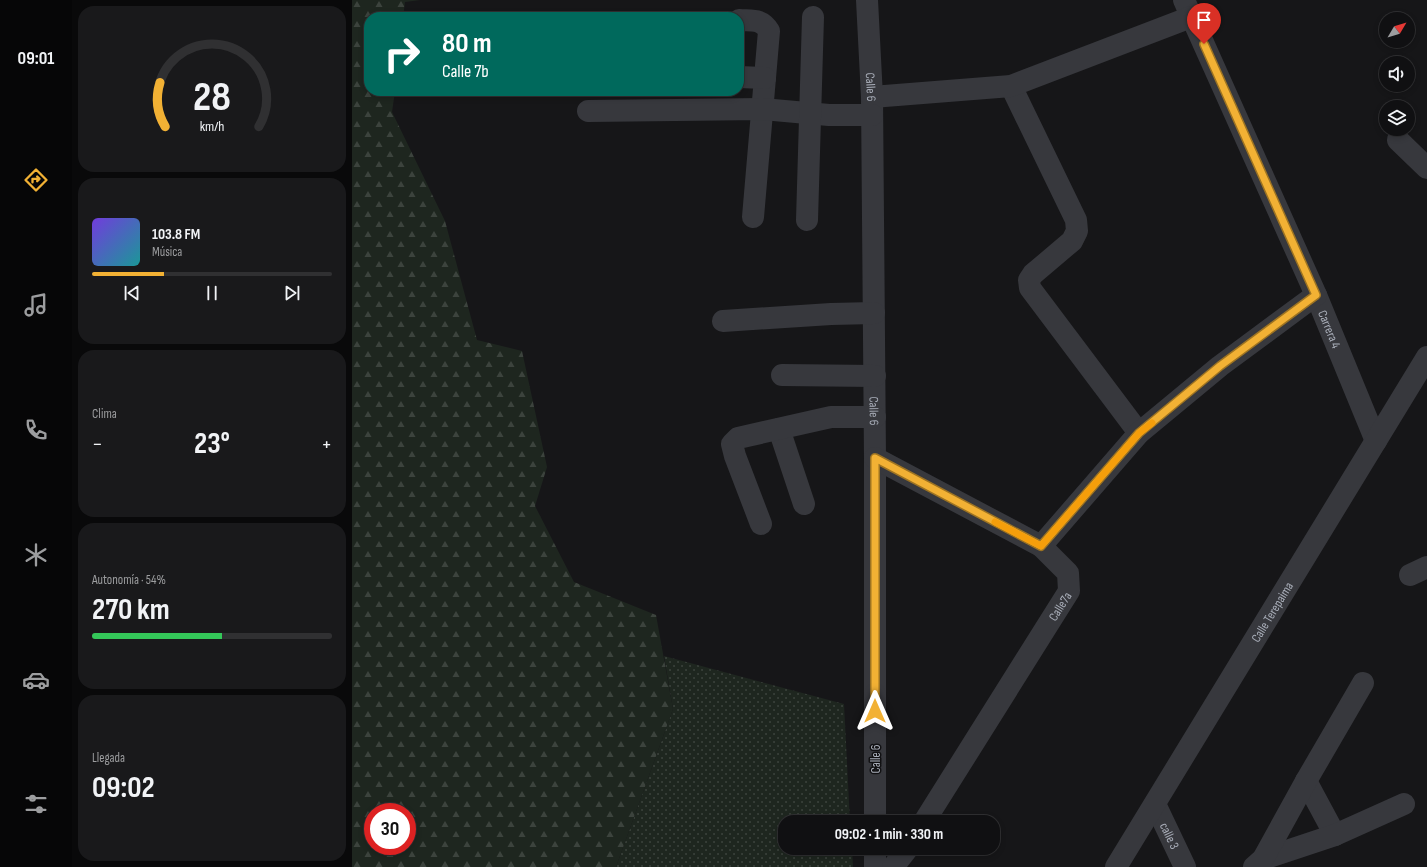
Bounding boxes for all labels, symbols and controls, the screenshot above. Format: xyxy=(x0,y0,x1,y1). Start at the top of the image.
pin xyxy=(1187,3,1221,44)
icon: arrive xyxy=(1193,9,1215,31)
north arrow xyxy=(1379,12,1415,48)
map controls xyxy=(1379,12,1415,136)
text: 80 m xyxy=(442,27,491,60)
icon: right xyxy=(376,28,428,80)
text: 09:01 xyxy=(18,48,54,69)
button: sound xyxy=(1379,56,1415,92)
text: Calle 7b xyxy=(442,61,489,82)
street label: Calle 6 xyxy=(862,72,879,102)
text: 28 xyxy=(193,73,231,122)
button: layers xyxy=(1379,100,1415,136)
text: km/h xyxy=(200,118,224,135)
icon: directions xyxy=(22,166,50,194)
text: 103.8 FM xyxy=(152,225,200,244)
text: Música xyxy=(152,244,182,260)
icon: previous xyxy=(121,282,143,304)
icon: pause xyxy=(201,282,223,304)
icon: next xyxy=(281,282,303,304)
icon: music xyxy=(22,291,50,319)
street label: Carrera 4 xyxy=(1314,308,1344,351)
street label: Calle 6 xyxy=(865,396,882,426)
text: Clima xyxy=(92,406,117,422)
icon: phone xyxy=(22,416,50,444)
text: 23° xyxy=(194,426,230,462)
text: − xyxy=(92,431,103,458)
text: + xyxy=(321,431,332,458)
icon: climate xyxy=(22,541,50,569)
text: Autonomía · 54% xyxy=(92,572,166,588)
street label: Calle Terepaima xyxy=(1248,579,1297,645)
street label: Calle7a xyxy=(1045,589,1075,624)
text: 270 km xyxy=(92,592,170,628)
icon: car xyxy=(22,666,50,694)
position arrow xyxy=(854,690,896,732)
street label: Calle 6 xyxy=(868,744,884,773)
text: Llegada xyxy=(92,750,125,766)
text: 09:02 xyxy=(92,770,155,806)
icon: filters xyxy=(22,790,50,818)
speed limit sign: 30 xyxy=(364,803,416,855)
street label: calle 3 xyxy=(1156,820,1182,852)
text: 09:02 · 1 min · 330 m xyxy=(835,825,943,844)

